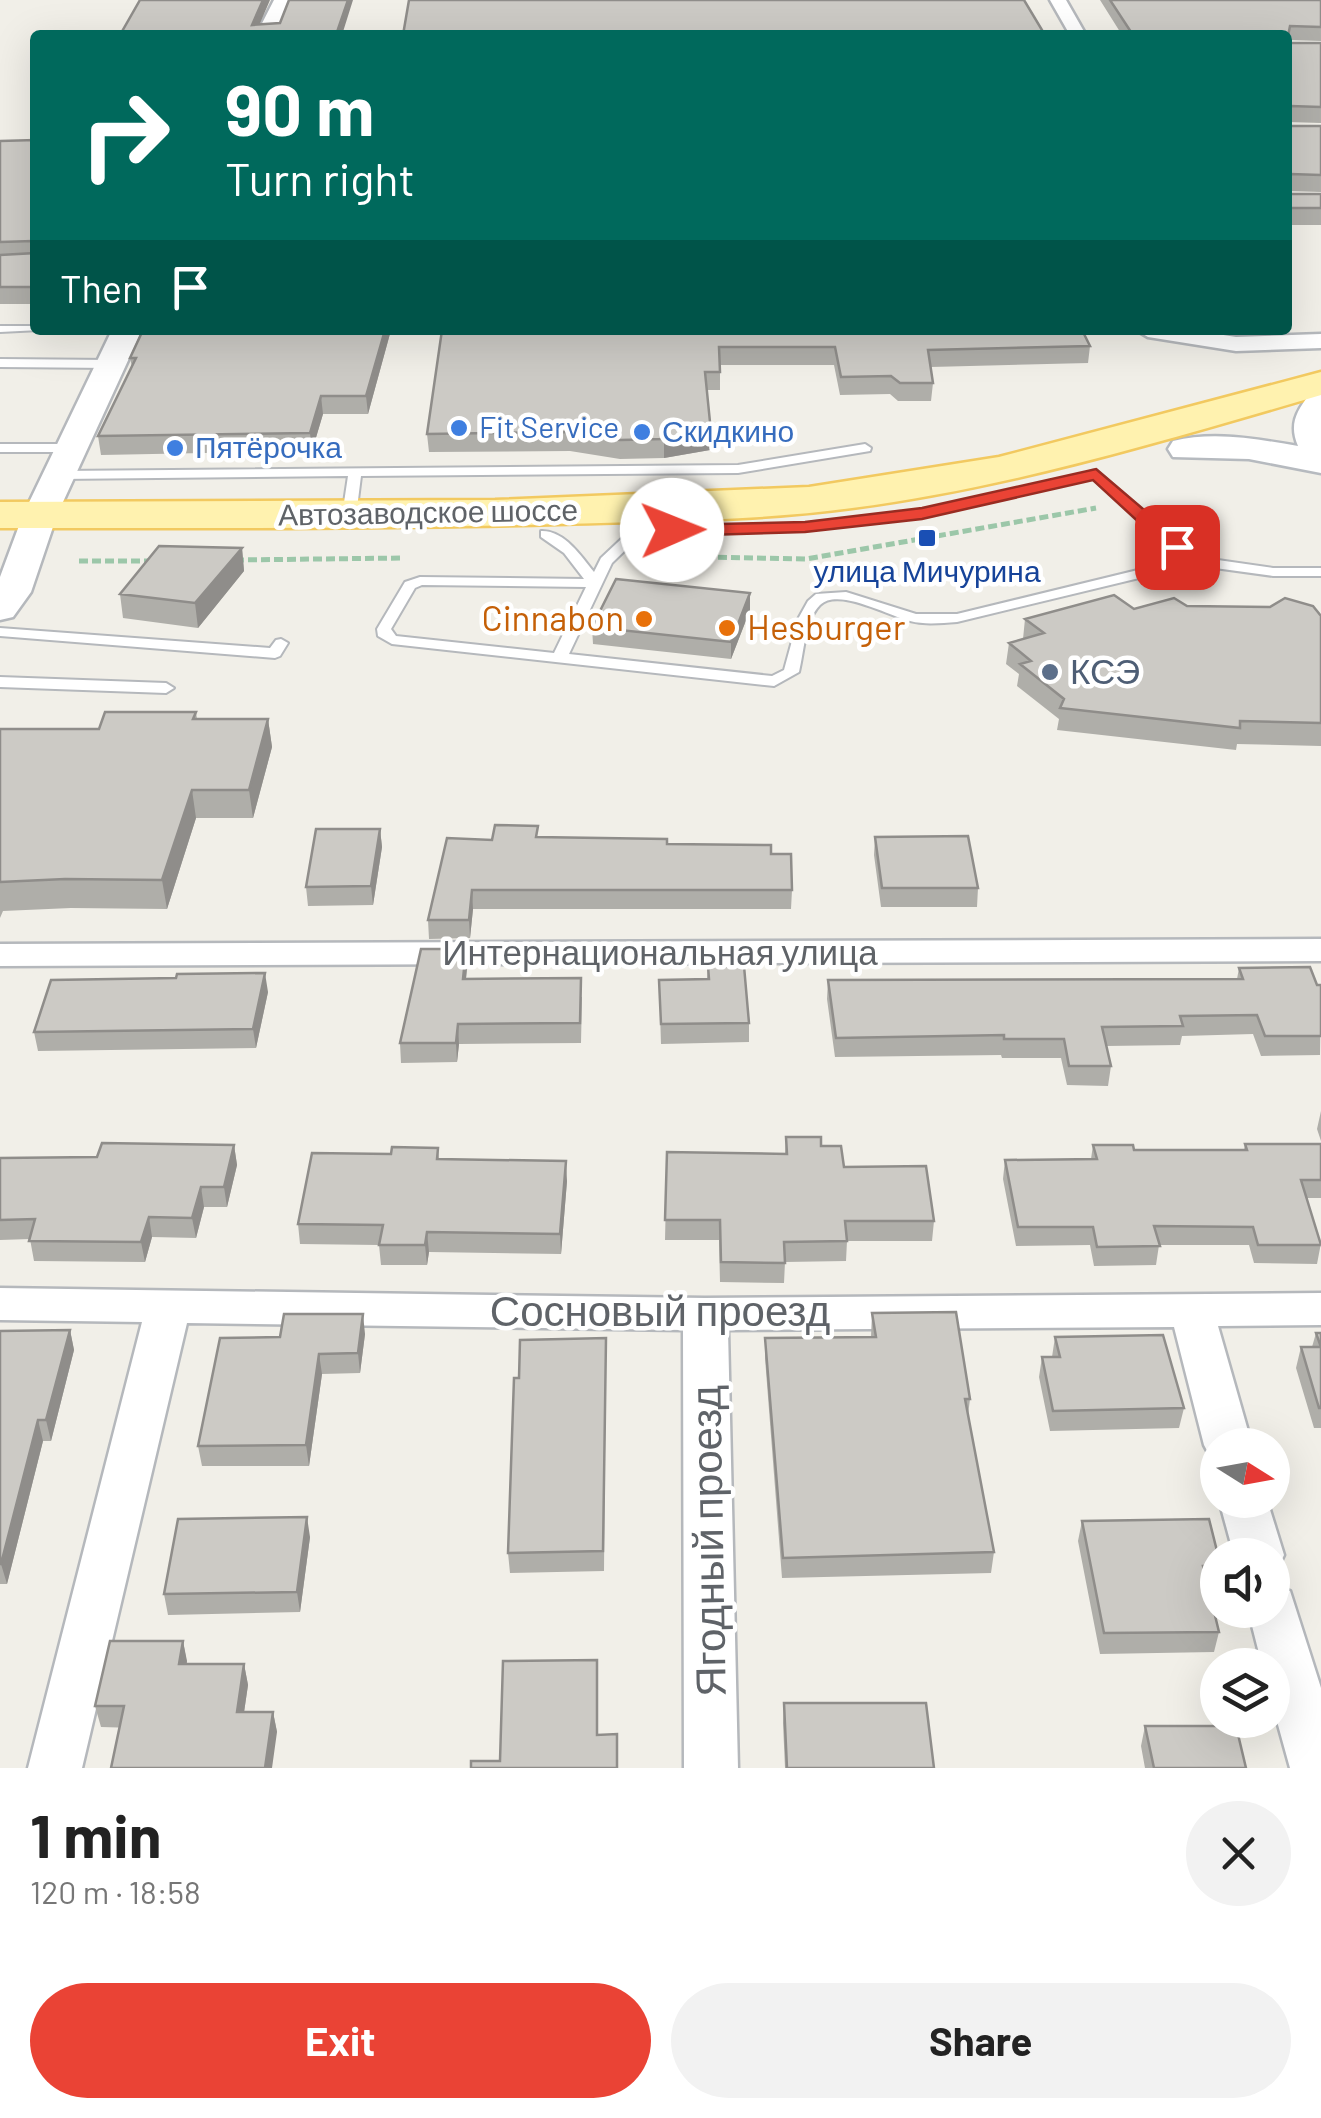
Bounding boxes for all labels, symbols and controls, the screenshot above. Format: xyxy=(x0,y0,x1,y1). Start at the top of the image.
text: 90 m xyxy=(225,66,375,150)
icon: right xyxy=(60,70,190,200)
text: Turn right xyxy=(225,151,415,205)
icon: arrive xyxy=(163,260,218,315)
text: Then xyxy=(60,265,143,311)
place label: Fit Service xyxy=(479,408,619,444)
place label: Скидкино xyxy=(662,412,794,448)
marker: Fit Service xyxy=(448,417,470,439)
marker: Скидкино xyxy=(631,421,653,443)
place label: Пятёрочка xyxy=(195,428,342,464)
marker: Пятёрочка xyxy=(164,437,186,459)
position arrow xyxy=(620,478,724,582)
street label: Автозаводское шоссе xyxy=(278,490,578,532)
pin xyxy=(1135,505,1220,590)
icon: arrive xyxy=(1150,520,1205,575)
marker: улица Мичурина xyxy=(916,527,938,549)
place label: улица Мичурина xyxy=(813,552,1041,588)
place label: Cinnabon xyxy=(481,596,624,638)
place label: Hesburger xyxy=(747,605,906,647)
marker: Cinnabon xyxy=(633,608,655,630)
marker: Hesburger xyxy=(716,617,738,639)
place label: КСЭ xyxy=(1070,649,1140,691)
marker: КСЭ xyxy=(1039,661,1061,683)
street label: Интернациональная улица xyxy=(442,930,878,972)
street label: Сосновый проезд xyxy=(490,1284,830,1335)
street label: Ягодный проезд xyxy=(678,1385,735,1697)
north arrow xyxy=(1200,1428,1290,1518)
map controls xyxy=(1200,1428,1290,1738)
button: sound xyxy=(1200,1538,1290,1628)
button: layers xyxy=(1200,1648,1290,1738)
text: 1 min xyxy=(30,1798,161,1870)
button: close xyxy=(1186,1801,1291,1906)
text: 120 m · 18:58 xyxy=(30,1872,201,1910)
button: Exit xyxy=(30,1983,651,2098)
button: Share xyxy=(671,1983,1291,2098)

